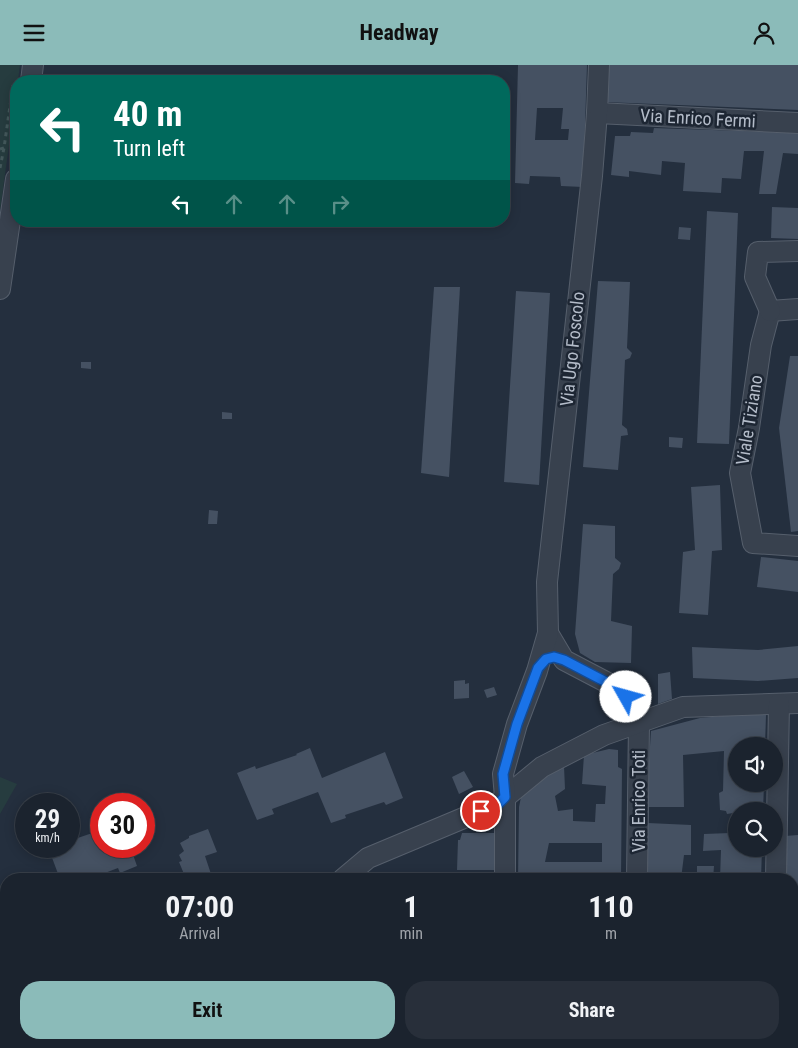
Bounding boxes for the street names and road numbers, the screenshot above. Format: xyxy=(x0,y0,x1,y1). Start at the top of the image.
street label: Via Enrico Fermi xyxy=(640,104,756,132)
street label: Via Ugo Foscolo xyxy=(556,291,588,407)
street label: Viale Tiziano xyxy=(732,373,766,467)
street label: Via Enrico Toti xyxy=(628,750,649,852)

